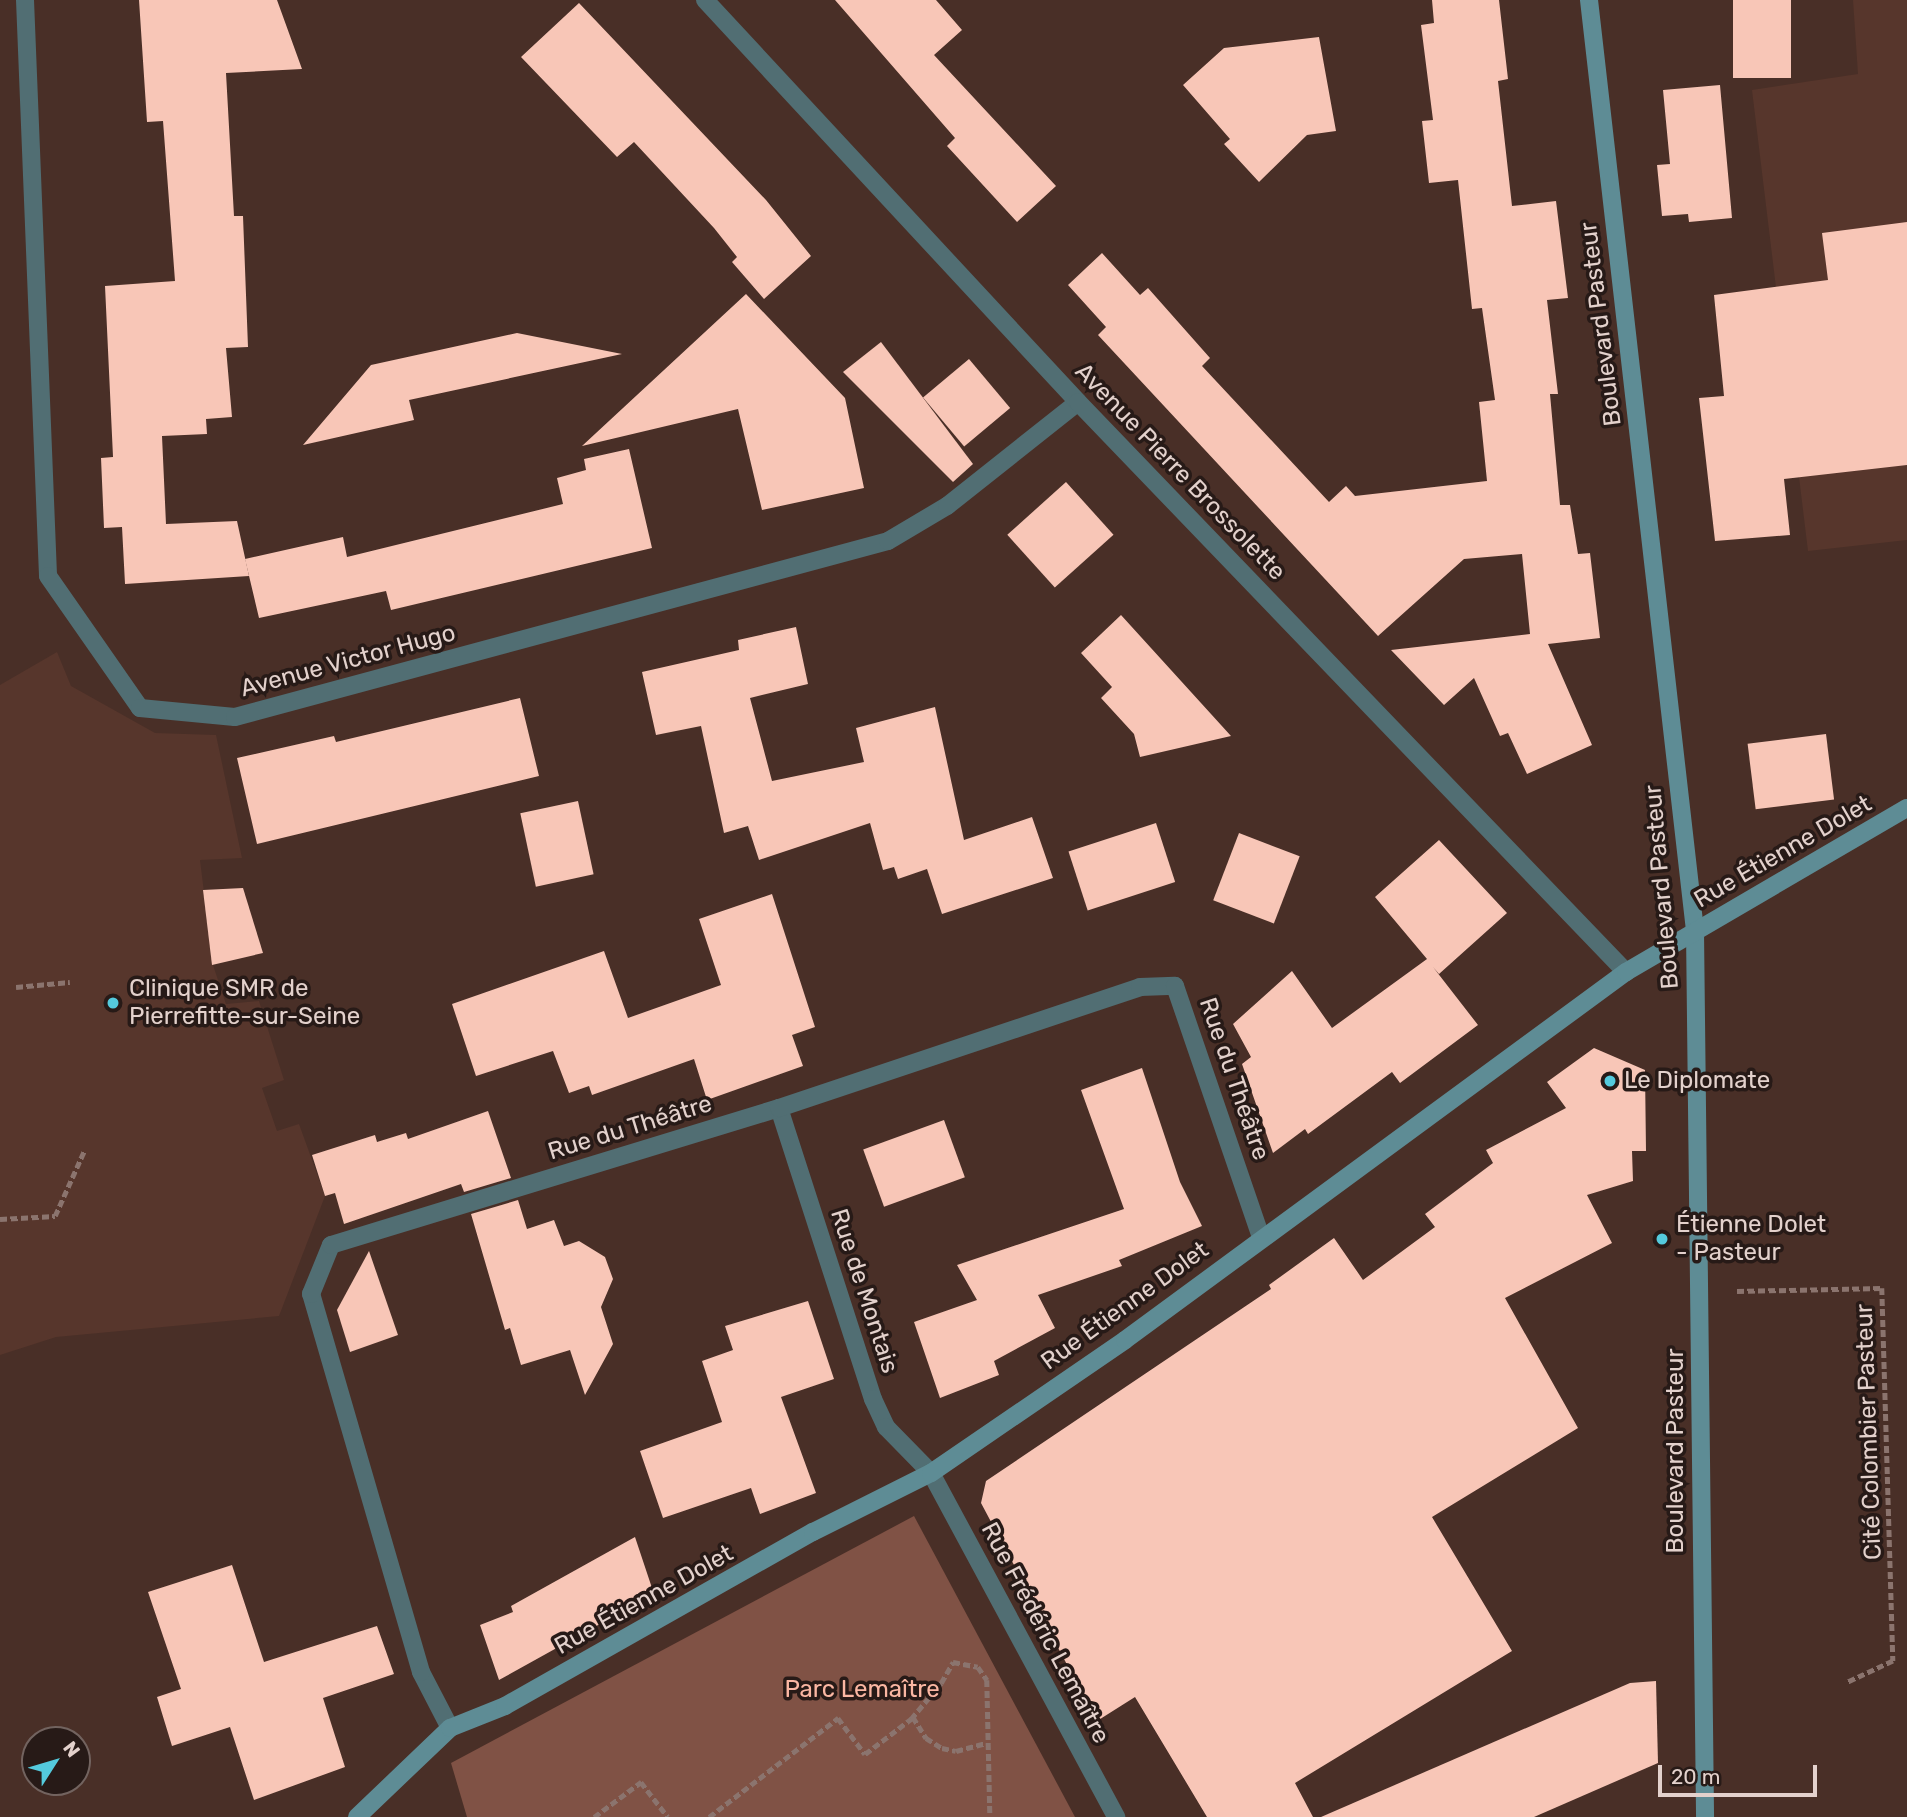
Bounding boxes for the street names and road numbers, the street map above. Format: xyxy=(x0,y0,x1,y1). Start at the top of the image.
street label: Boulevard Pasteur xyxy=(1574,220,1628,428)
street label: Avenue Pierre Brossolette xyxy=(1069,358,1291,586)
street label: Avenue Victor Hugo xyxy=(237,618,459,704)
street label: Boulevard Pasteur xyxy=(1639,784,1685,990)
street label: Rue Étienne Dolet xyxy=(1689,790,1877,914)
street label: Rue du Théâtre xyxy=(1193,994,1275,1164)
street label: Rue du Théâtre xyxy=(544,1089,716,1167)
street label: Rue de Montais xyxy=(824,1205,904,1377)
street label: Rue Étienne Dolet xyxy=(1036,1236,1214,1376)
street label: Cité Colombier Pasteur xyxy=(1850,1303,1888,1561)
street label: Boulevard Pasteur xyxy=(1662,1348,1690,1554)
street label: Rue Frédéric Lemaître xyxy=(975,1518,1115,1748)
street label: Rue Étienne Dolet xyxy=(550,1539,738,1661)

